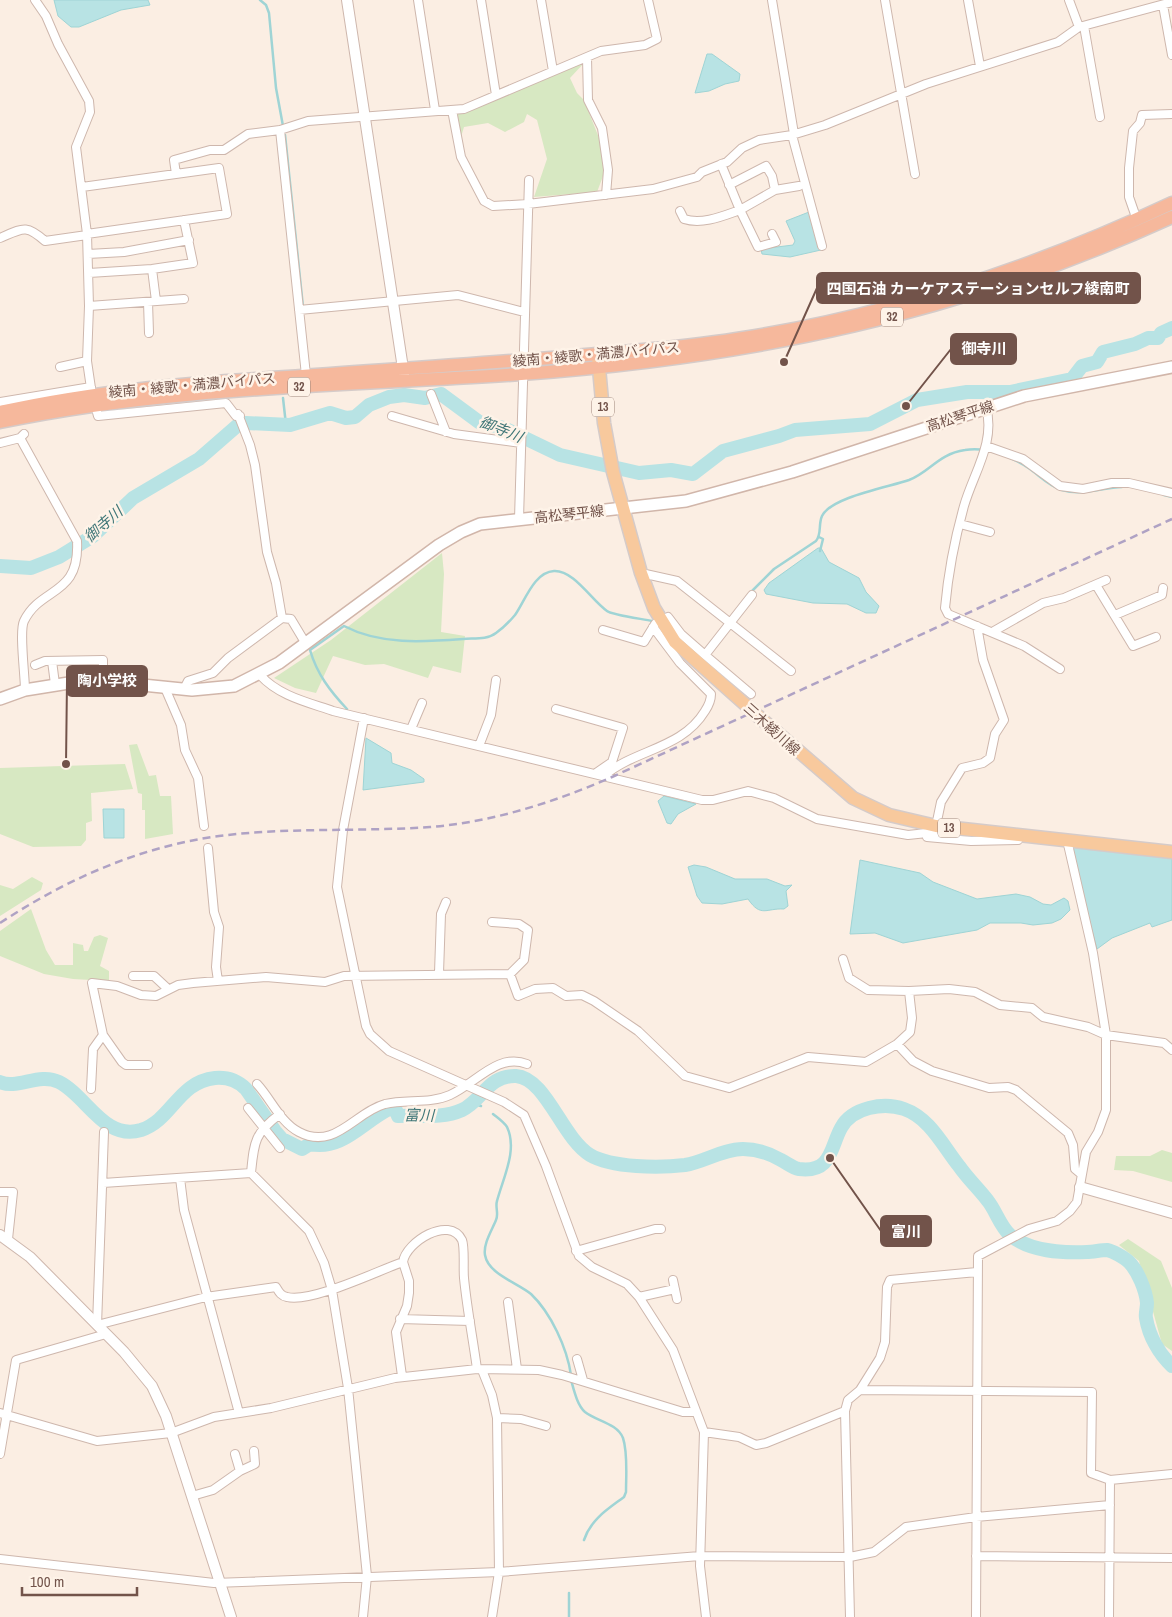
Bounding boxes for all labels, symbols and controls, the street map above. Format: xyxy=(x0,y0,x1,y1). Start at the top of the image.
callout: 四国石油 カーケアステーションセルフ綾南町 xyxy=(817,273,1140,303)
text: 四国石油 カーケアステーションセルフ綾南町 xyxy=(826,278,1130,299)
road number: 32 xyxy=(881,308,903,326)
callout: 御寺川 xyxy=(951,334,1016,364)
street label: 綾南・綾歌・満濃バイパス xyxy=(512,338,680,370)
text: 御寺川 xyxy=(961,338,1007,359)
street label: 綾南・綾歌・満濃バイパス xyxy=(108,369,276,401)
road number: 32 xyxy=(288,378,310,397)
street label: 高松琴平線 xyxy=(924,397,996,435)
road number: 13 xyxy=(592,398,614,417)
water label: 御寺川 xyxy=(476,411,528,448)
water label: 御寺川 xyxy=(79,500,128,547)
street label: 高松琴平線 xyxy=(533,501,605,527)
callout: 陶小学校 xyxy=(67,666,147,696)
text: 陶小学校 xyxy=(77,670,137,691)
street label: 三木綾川線 xyxy=(740,699,804,759)
road number: 13 xyxy=(938,818,960,838)
water label: 富川 xyxy=(404,1104,436,1126)
callout: 富川 xyxy=(881,1216,931,1246)
text: 富川 xyxy=(891,1221,921,1242)
scale bar xyxy=(22,1564,138,1596)
text: 100 m xyxy=(30,1571,64,1592)

